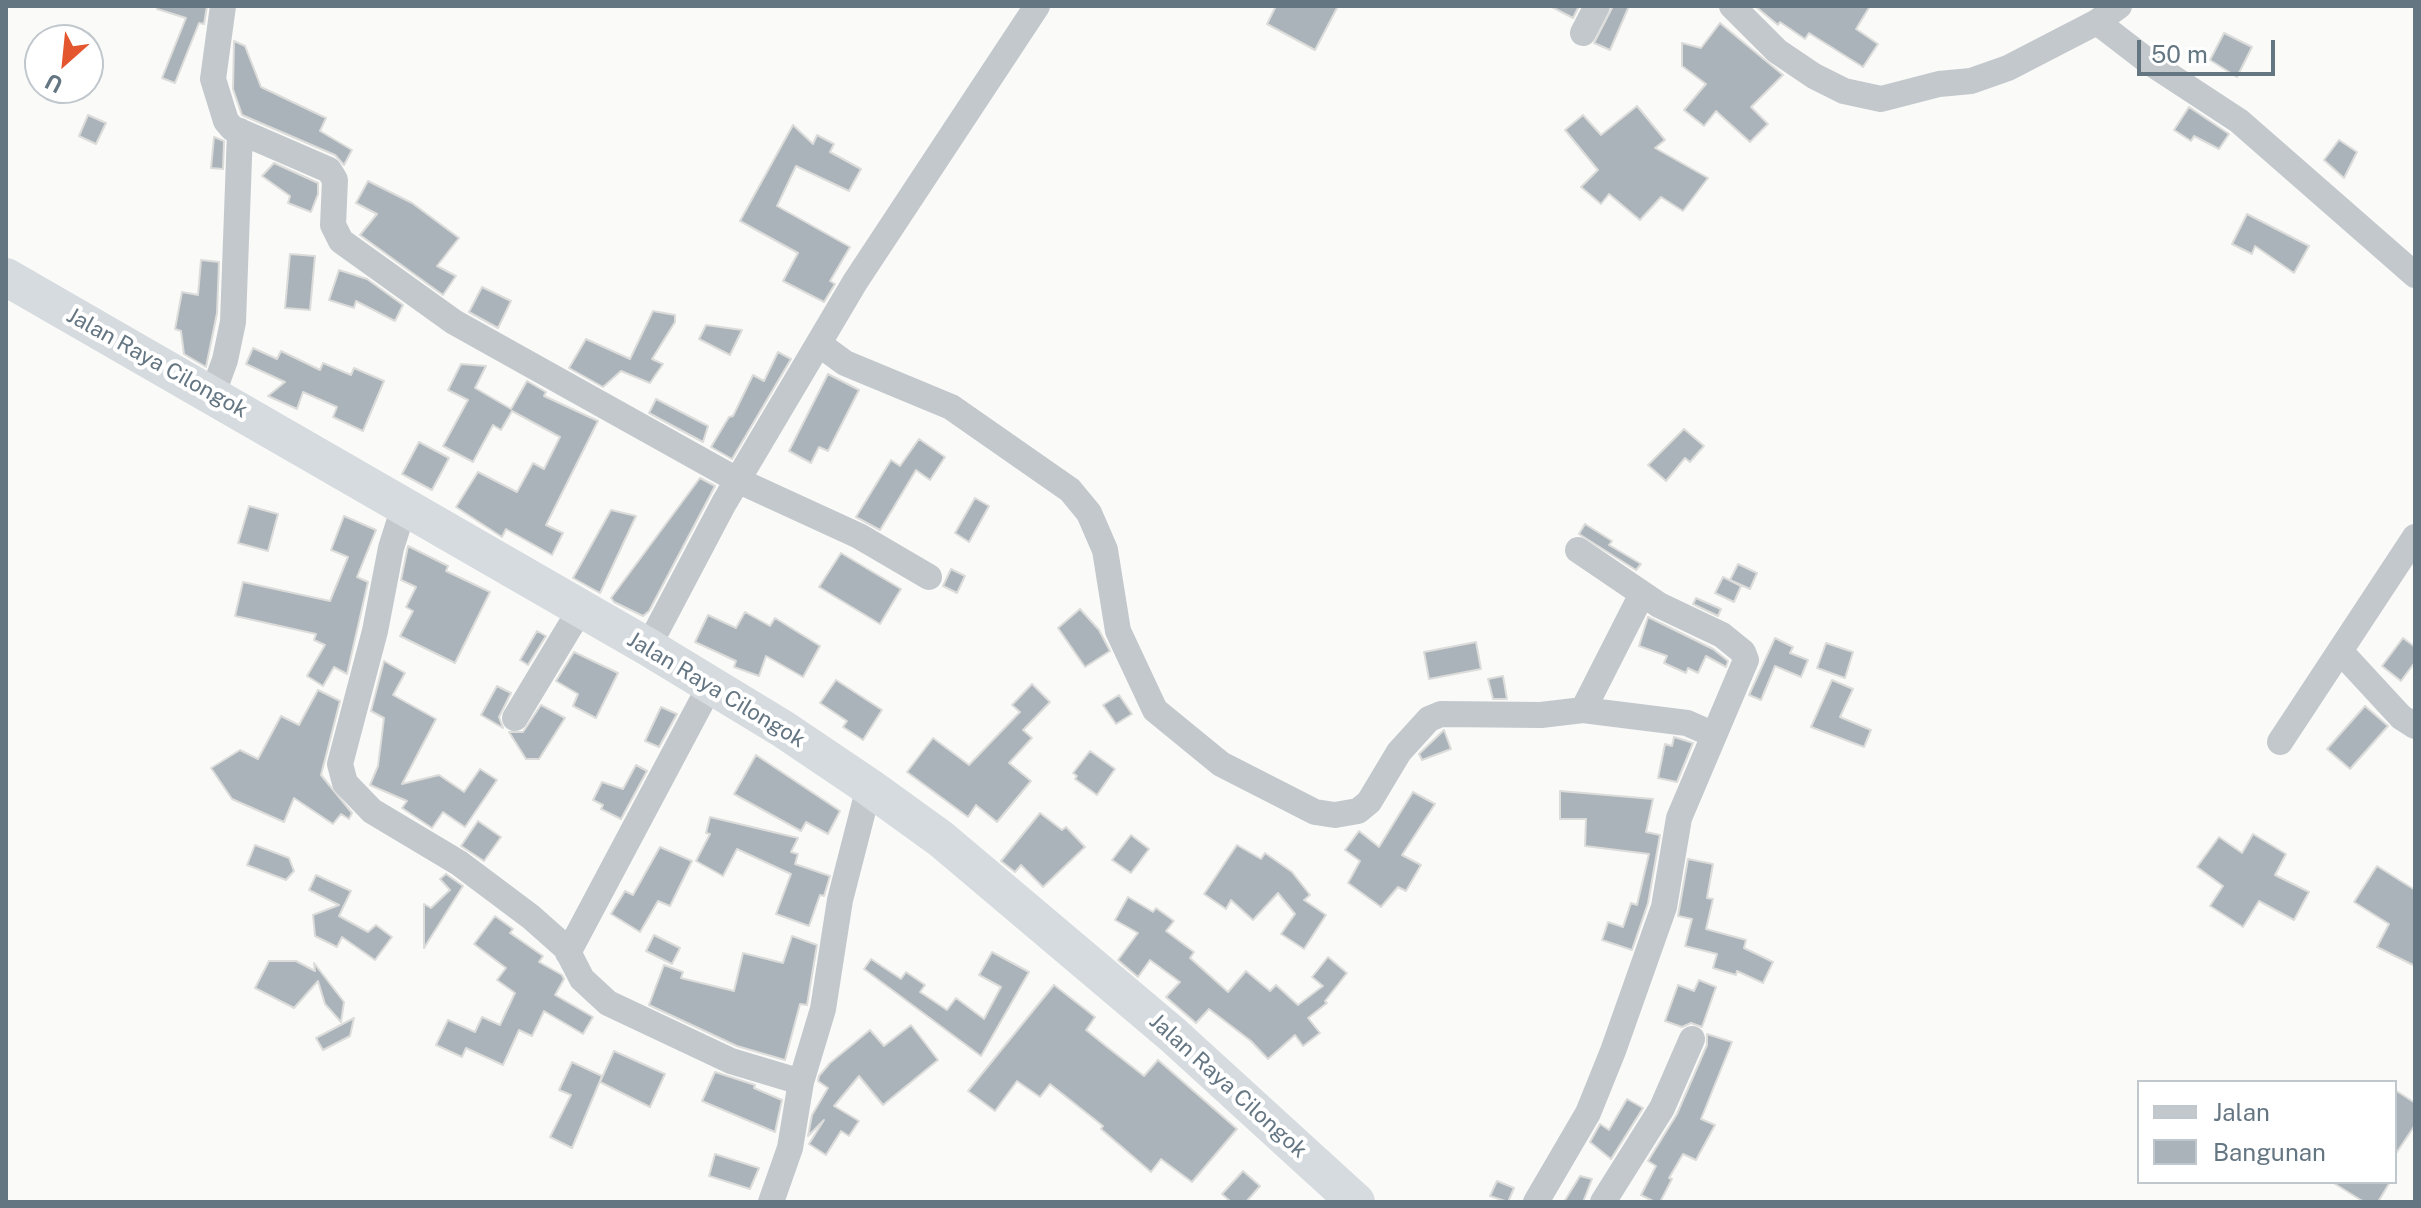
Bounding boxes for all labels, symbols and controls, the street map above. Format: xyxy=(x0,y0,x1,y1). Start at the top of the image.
north arrow xyxy=(24,24,104,104)
scale bar xyxy=(2141,24,2279,74)
text: 50 m xyxy=(2151,40,2208,68)
text: U xyxy=(41,68,67,99)
street label: Jalan Raya Cilongok xyxy=(62,302,252,424)
street label: Jalan Raya Cilongok xyxy=(622,626,810,754)
street label: Jalan Raya Cilongok xyxy=(1144,1008,1312,1164)
legend xyxy=(2137,1080,2397,1184)
text: Jalan xyxy=(2213,1098,2270,1126)
text: Bangunan xyxy=(2213,1138,2326,1166)

